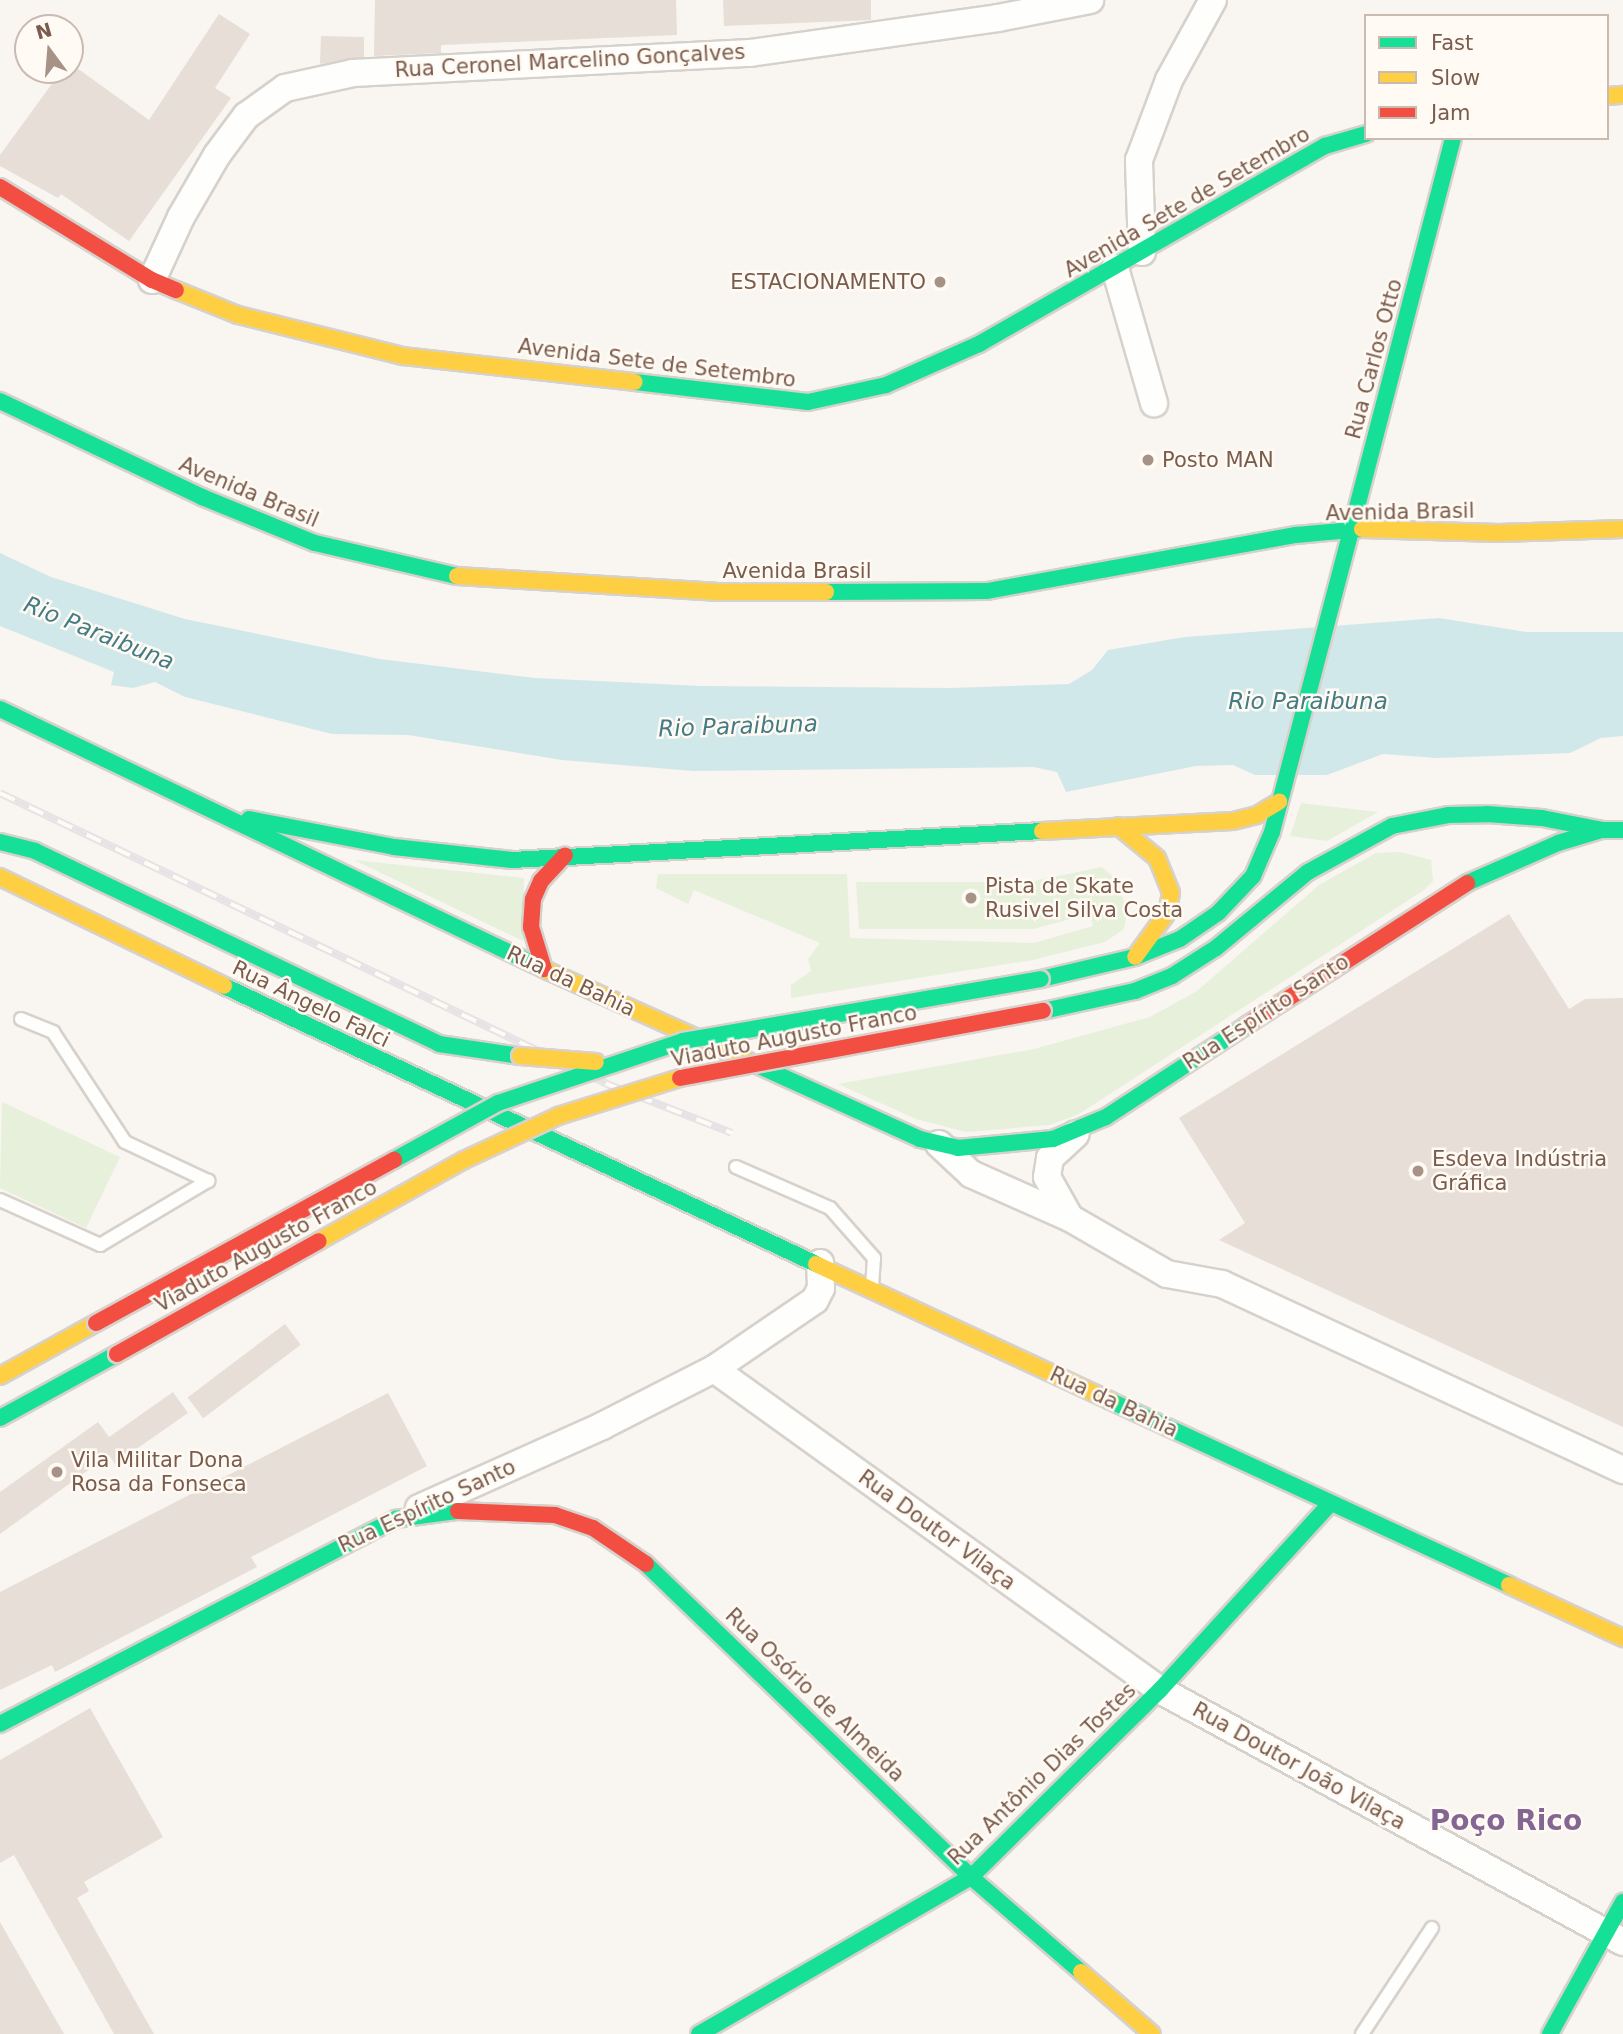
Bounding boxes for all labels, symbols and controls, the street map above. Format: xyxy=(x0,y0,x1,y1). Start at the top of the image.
north arrow xyxy=(14,14,84,84)
legend xyxy=(1364,14,1609,140)
text: N xyxy=(33,18,54,44)
text: Fast xyxy=(1431,31,1473,55)
street label: Rua Ceronel Marcelino Gonçalves xyxy=(394,39,746,83)
text: Slow xyxy=(1431,66,1480,90)
text: Jam xyxy=(1431,101,1471,125)
street label: Avenida Sete de Setembro xyxy=(1060,121,1314,283)
place label: ESTACIONAMENTO xyxy=(730,269,926,295)
marker: ESTACIONAMENTO xyxy=(932,274,948,290)
street label: Rua Carlos Otto xyxy=(1341,276,1407,442)
street label: Avenida Sete de Setembro xyxy=(517,333,797,393)
place label: Posto MAN xyxy=(1162,447,1274,473)
street label: Avenida Brasil xyxy=(175,451,323,533)
marker: Posto MAN xyxy=(1140,452,1156,468)
street label: Avenida Brasil xyxy=(1325,498,1475,526)
street label: Avenida Brasil xyxy=(722,558,872,584)
water label: Rio Paraibuna xyxy=(20,590,178,676)
water label: Rio Paraibuna xyxy=(1228,687,1388,715)
water label: Rio Paraibuna xyxy=(658,709,818,743)
place label: Pista de Skate Rusivel Silva Costa xyxy=(985,873,1183,923)
marker: Pista de Skate Rusivel Silva Costa xyxy=(963,890,979,906)
street label: Rua da Bahia xyxy=(503,940,639,1022)
street label: Rua Espírito Santo xyxy=(1178,949,1354,1075)
street label: Rua Ângelo Falci xyxy=(228,955,394,1053)
street label: Viaduto Augusto Franco xyxy=(669,1000,919,1072)
place label: Esdeva Indústria Gráfica xyxy=(1432,1146,1607,1196)
marker: Esdeva Indústria Gráfica xyxy=(1410,1163,1426,1179)
street label: Viaduto Augusto Franco xyxy=(151,1174,381,1318)
street label: Rua da Bahia xyxy=(1046,1361,1182,1443)
place label: Vila Militar Dona Rosa da Fonseca xyxy=(71,1447,247,1497)
street label: Rua Espírito Santo xyxy=(334,1454,520,1558)
marker: Vila Militar Dona Rosa da Fonseca xyxy=(49,1464,65,1480)
street label: Rua Doutor Vilaça xyxy=(854,1465,1020,1595)
street label: Rua Osório de Almeida xyxy=(720,1603,910,1787)
street label: Rua Antônio Dias Tostes xyxy=(943,1678,1141,1870)
street label: Rua Doutor João Vilaça xyxy=(1188,1697,1410,1835)
district label: Poço Rico xyxy=(1430,1804,1582,1838)

